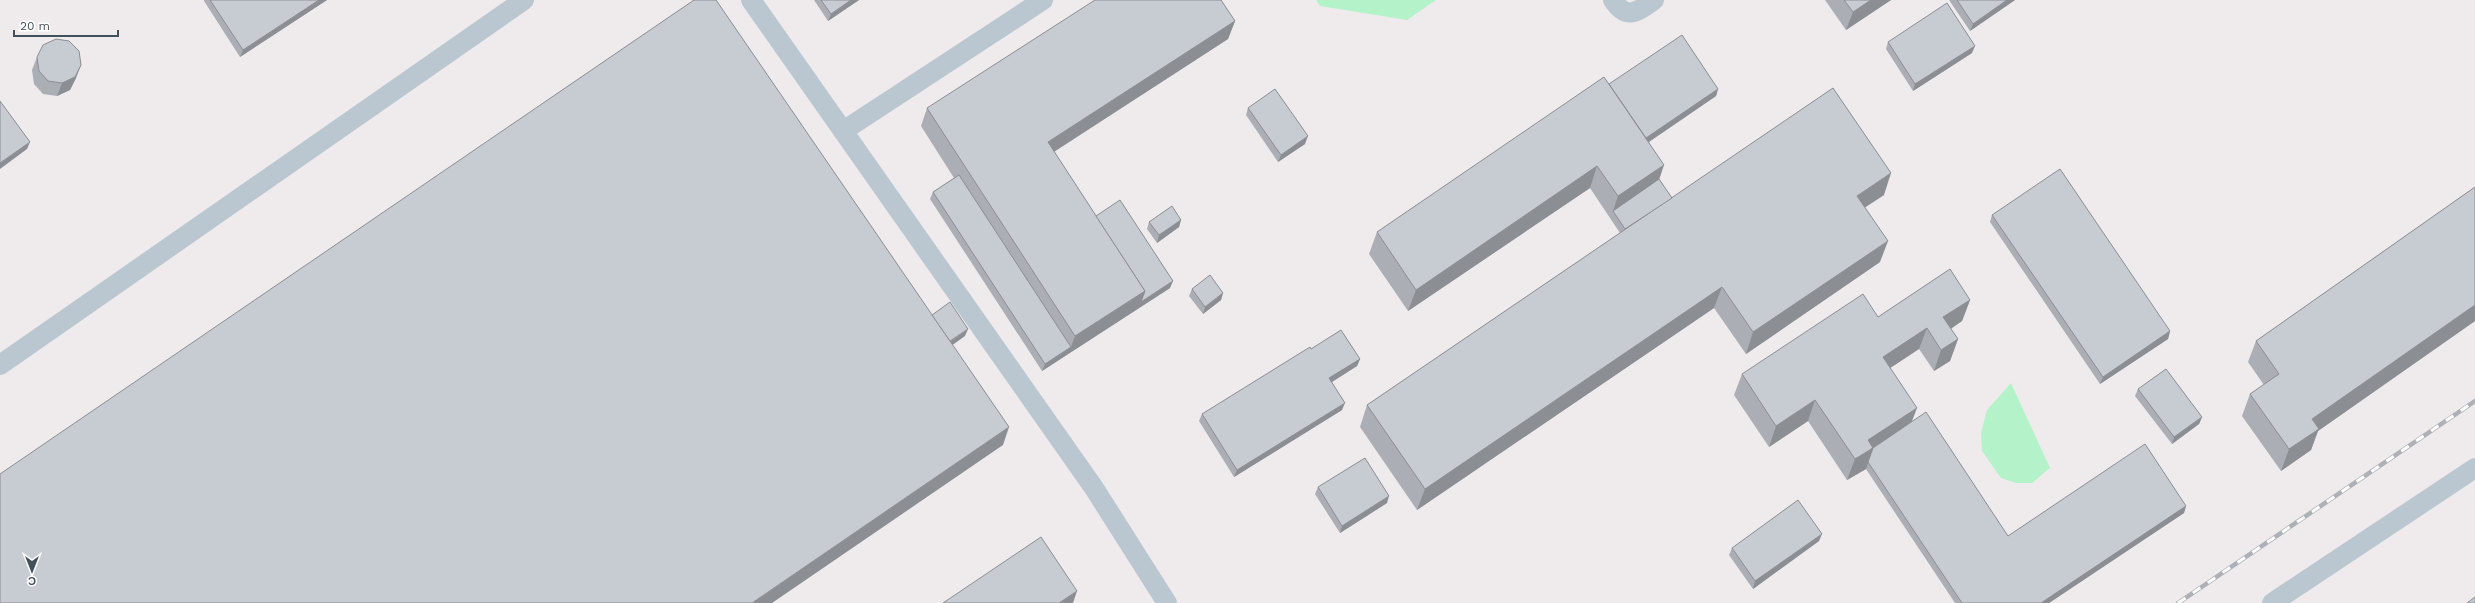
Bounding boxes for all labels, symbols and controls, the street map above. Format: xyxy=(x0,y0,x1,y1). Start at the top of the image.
scale bar xyxy=(14,12,118,38)
text: 20 m xyxy=(20,19,50,33)
north arrow xyxy=(12,551,52,591)
text: С xyxy=(28,574,36,587)

